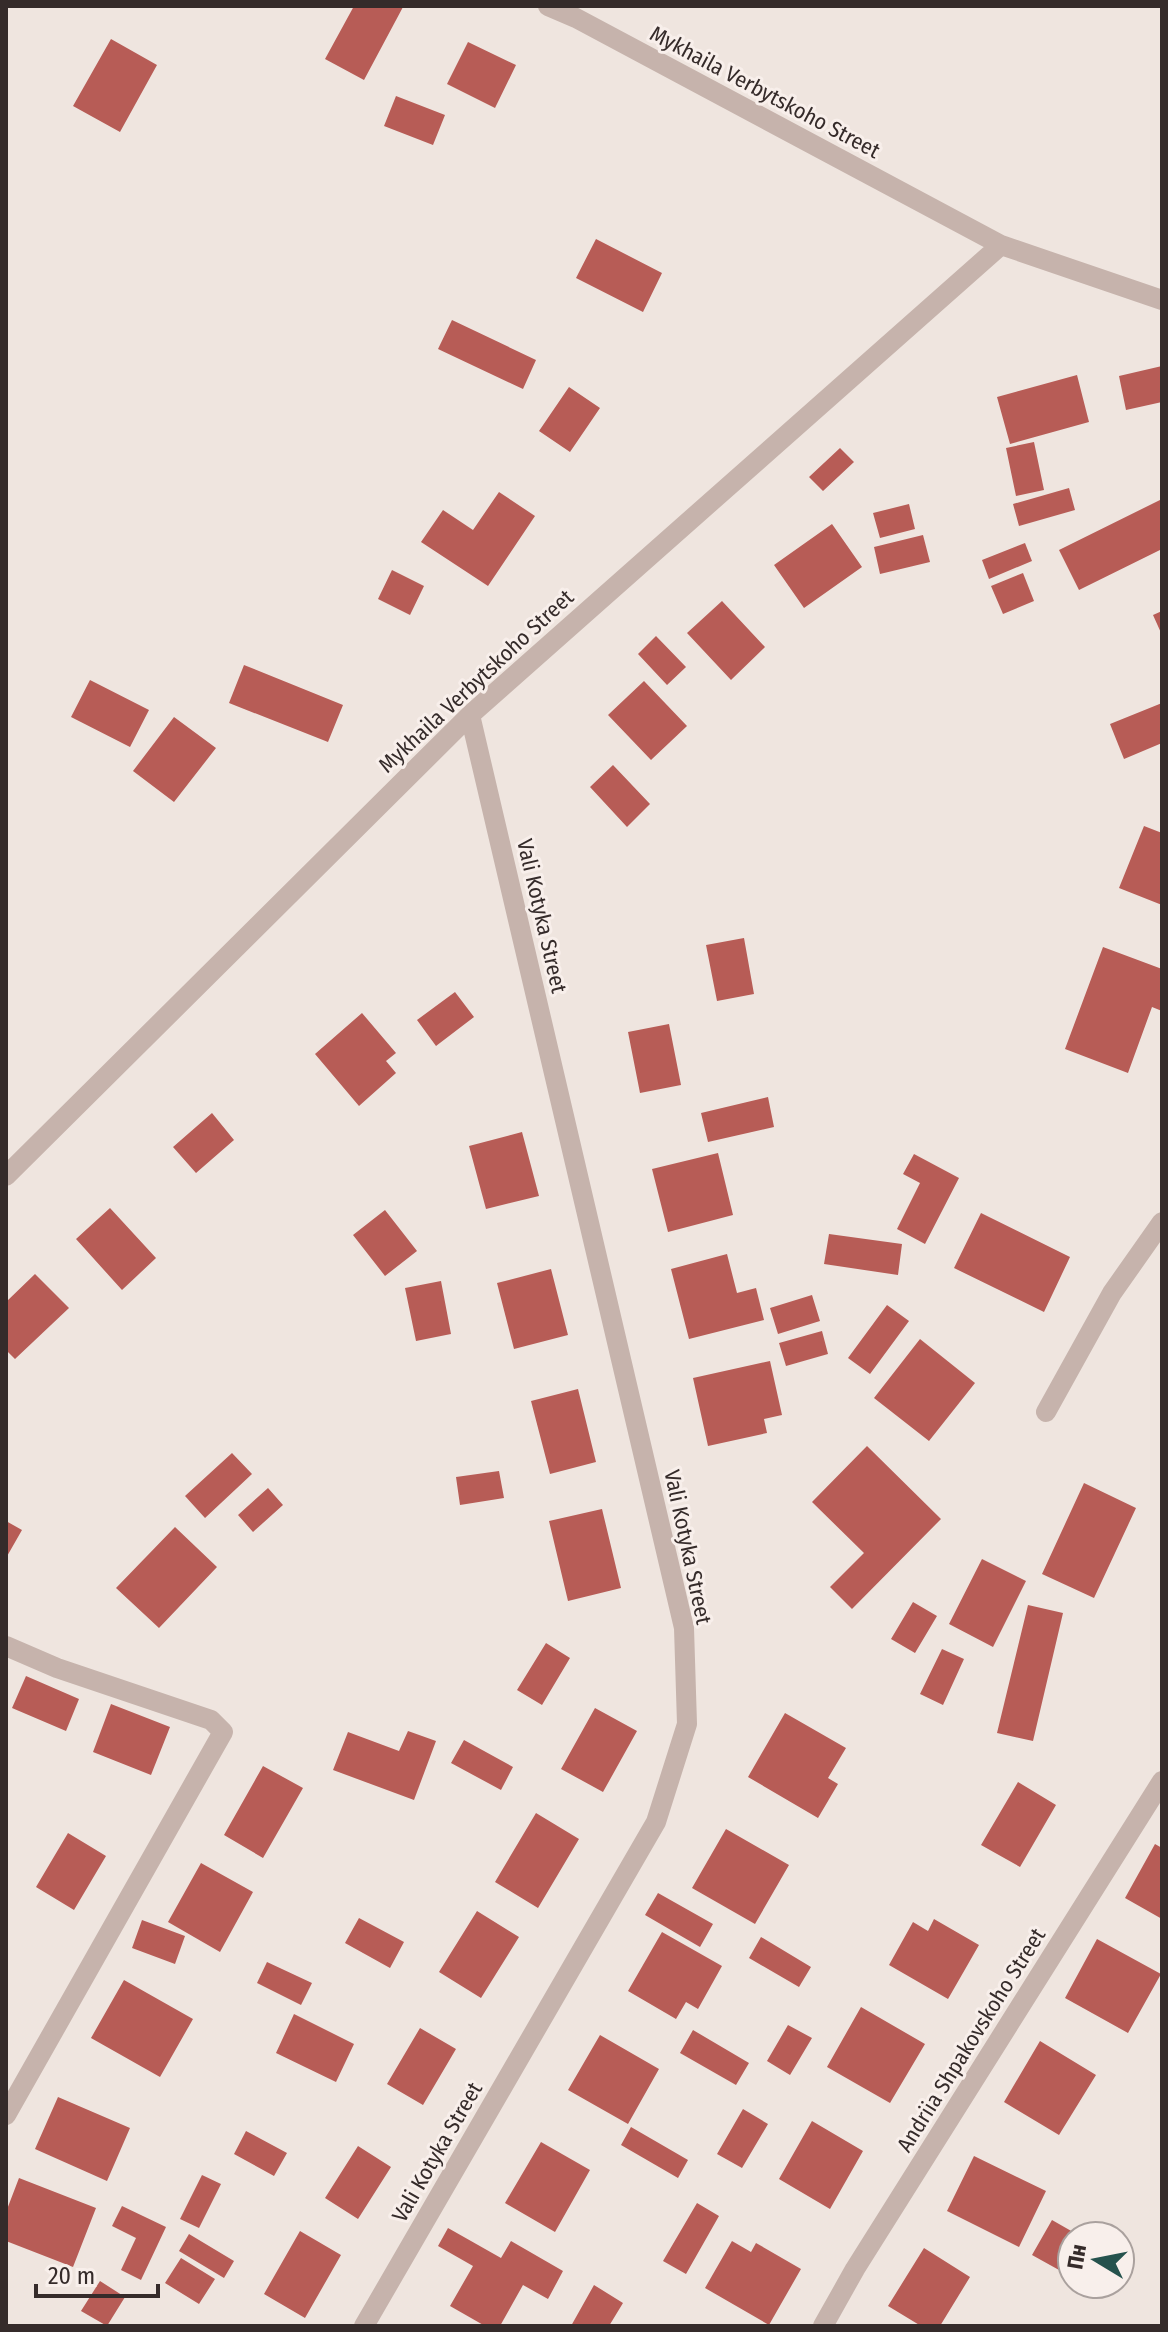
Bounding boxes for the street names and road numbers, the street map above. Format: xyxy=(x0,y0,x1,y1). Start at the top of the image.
street label: Mykhaila Verbytskoho Street xyxy=(645,20,885,165)
street label: Mykhaila Verbytskoho Street xyxy=(373,583,580,778)
street label: Vali Kotyka Street xyxy=(511,836,573,996)
street label: Vali Kotyka Street xyxy=(658,1467,718,1627)
street label: Andriia Shpakovskoho Street xyxy=(891,1922,1052,2157)
street label: Vali Kotyka Street xyxy=(386,2076,488,2227)

